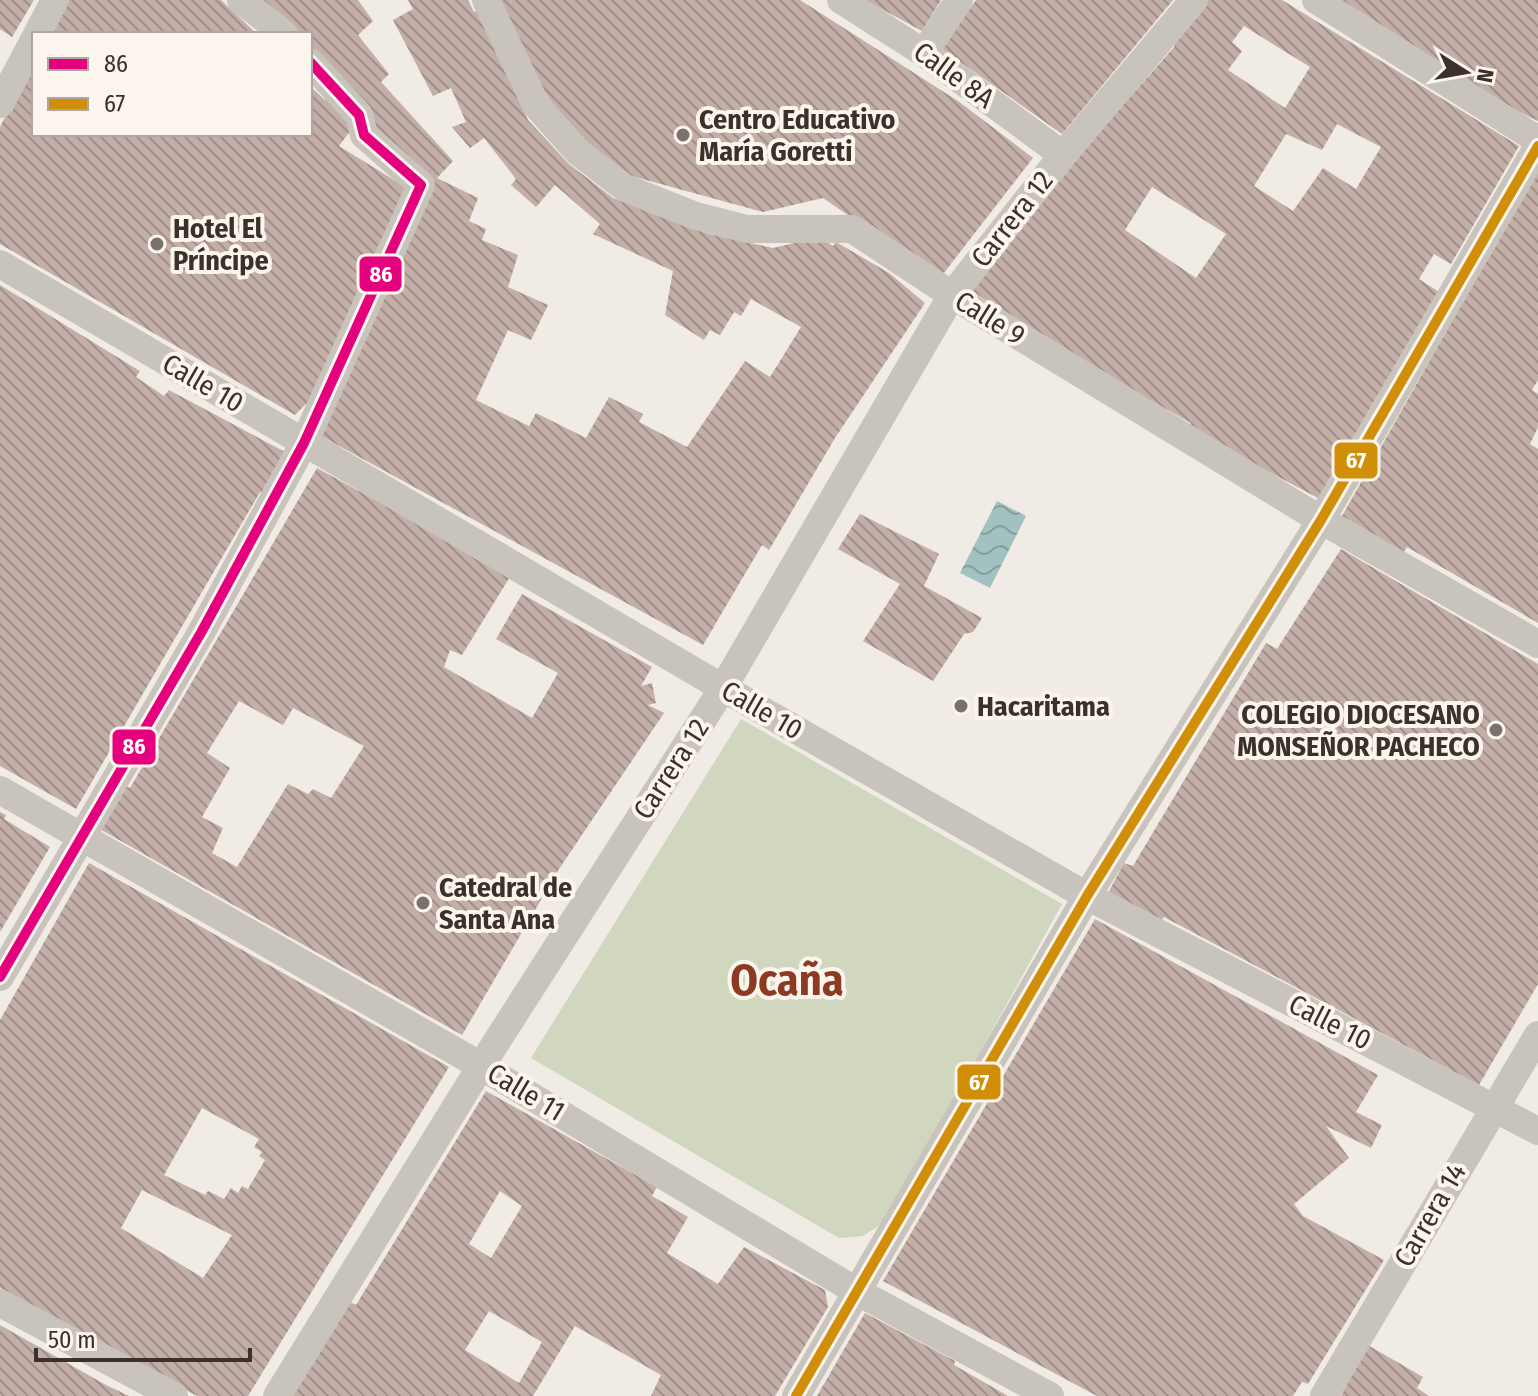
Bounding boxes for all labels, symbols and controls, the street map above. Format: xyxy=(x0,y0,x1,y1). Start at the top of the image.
legend xyxy=(32,32,312,136)
north arrow xyxy=(1426,32,1506,112)
street label: Calle 8A xyxy=(907,35,1001,115)
text: 86 xyxy=(104,50,128,78)
text: N xyxy=(1471,67,1500,85)
text: 67 xyxy=(104,90,125,118)
place label: Centro Educativo María Goretti xyxy=(699,103,895,168)
marker: Centro Educativo María Goretti xyxy=(674,126,692,144)
street label: Carrera 12 xyxy=(964,164,1060,274)
place label: Hotel El Príncipe xyxy=(173,212,269,277)
marker: Hotel El Príncipe xyxy=(148,235,166,253)
line badge: 86 xyxy=(358,255,403,293)
text: 86 xyxy=(369,261,393,288)
street label: Calle 9 xyxy=(949,284,1031,352)
street label: Calle 10 xyxy=(157,347,249,419)
line badge: 67 xyxy=(1333,441,1379,480)
text: 67 xyxy=(1346,447,1367,474)
street label: Calle 10 xyxy=(716,674,808,746)
place label: Hacaritama xyxy=(977,690,1110,723)
marker: Hacaritama xyxy=(952,697,970,715)
place label: COLEGIO DIOCESANO MONSEÑOR PACHECO xyxy=(1237,698,1480,763)
street label: Carrera 12 xyxy=(626,713,716,825)
marker: COLEGIO DIOCESANO MONSEÑOR PACHECO xyxy=(1487,721,1505,739)
line badge: 86 xyxy=(111,728,157,766)
text: 86 xyxy=(122,733,146,760)
place label: Catedral de Santa Ana xyxy=(439,871,572,936)
marker: Catedral de Santa Ana xyxy=(414,894,432,912)
district label: Ocaña xyxy=(730,954,844,1007)
street label: Calle 10 xyxy=(1283,987,1377,1057)
street label: Calle 11 xyxy=(482,1056,570,1128)
line badge: 67 xyxy=(956,1063,1002,1101)
text: 67 xyxy=(969,1069,990,1096)
street label: Carrera 14 xyxy=(1387,1157,1473,1273)
scale bar xyxy=(36,1312,250,1362)
text: 50 m xyxy=(48,1326,96,1354)

